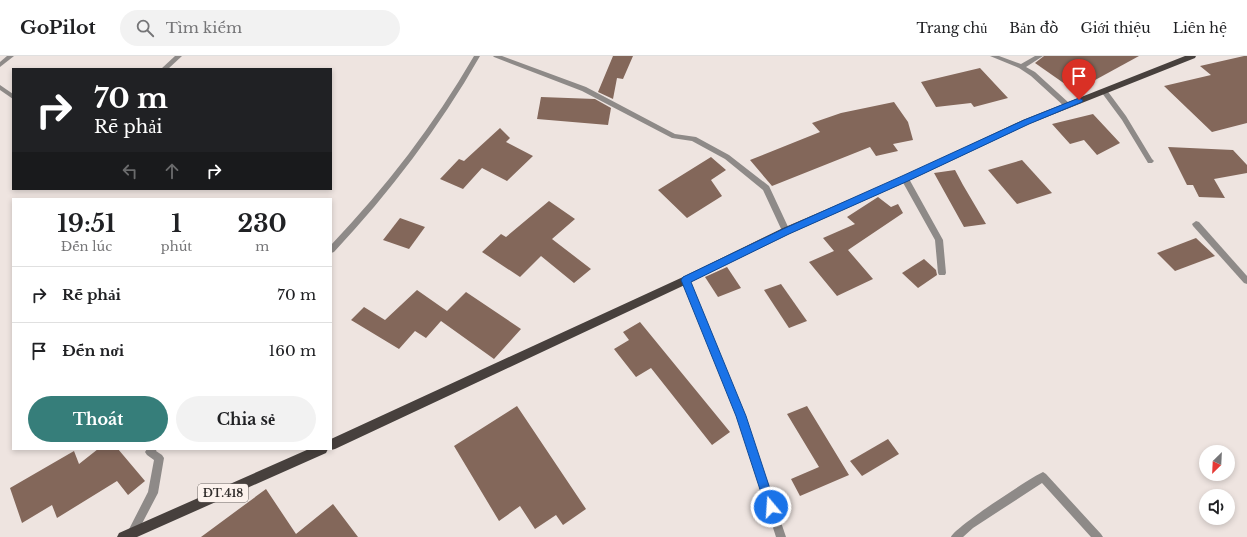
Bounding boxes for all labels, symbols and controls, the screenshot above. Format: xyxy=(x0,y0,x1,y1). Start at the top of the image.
search box xyxy=(120,10,400,46)
text: GoPilot xyxy=(20,16,96,39)
icon: search xyxy=(134,17,156,39)
text: Tìm kiếm xyxy=(166,18,242,37)
text: Trang chủ xyxy=(917,19,987,37)
text: Bản đồ xyxy=(1009,19,1058,37)
text: Giới thiệu xyxy=(1080,19,1151,37)
text: Liên hệ xyxy=(1173,19,1227,37)
pin xyxy=(1062,59,1096,100)
icon: arrive xyxy=(1068,65,1090,87)
text: 70 m xyxy=(94,81,168,116)
icon: right xyxy=(28,84,80,136)
text: Rẽ phải xyxy=(94,116,162,138)
icon: left xyxy=(119,160,141,182)
icon: ahead xyxy=(161,160,183,182)
icon: right xyxy=(203,160,225,182)
text: 19:51 xyxy=(57,209,116,238)
text: 1 xyxy=(171,209,182,238)
text: 230 xyxy=(238,209,287,238)
text: Đến lúc xyxy=(61,238,112,255)
text: phút xyxy=(161,238,192,255)
text: m xyxy=(255,238,269,255)
icon: right xyxy=(28,284,50,306)
text: Rẽ phải xyxy=(62,285,121,304)
text: 70 m xyxy=(277,285,316,304)
icon: arrive xyxy=(28,340,50,362)
text: Đến nơi xyxy=(62,341,124,360)
text: 160 m xyxy=(269,341,316,360)
button: Thoát xyxy=(28,396,168,442)
button: Chia sẻ xyxy=(176,396,316,442)
north arrow xyxy=(1199,445,1235,481)
map controls xyxy=(1199,445,1235,525)
road number: ĐT.418 xyxy=(198,484,248,502)
position arrow xyxy=(750,486,792,528)
button: sound xyxy=(1199,489,1235,525)

